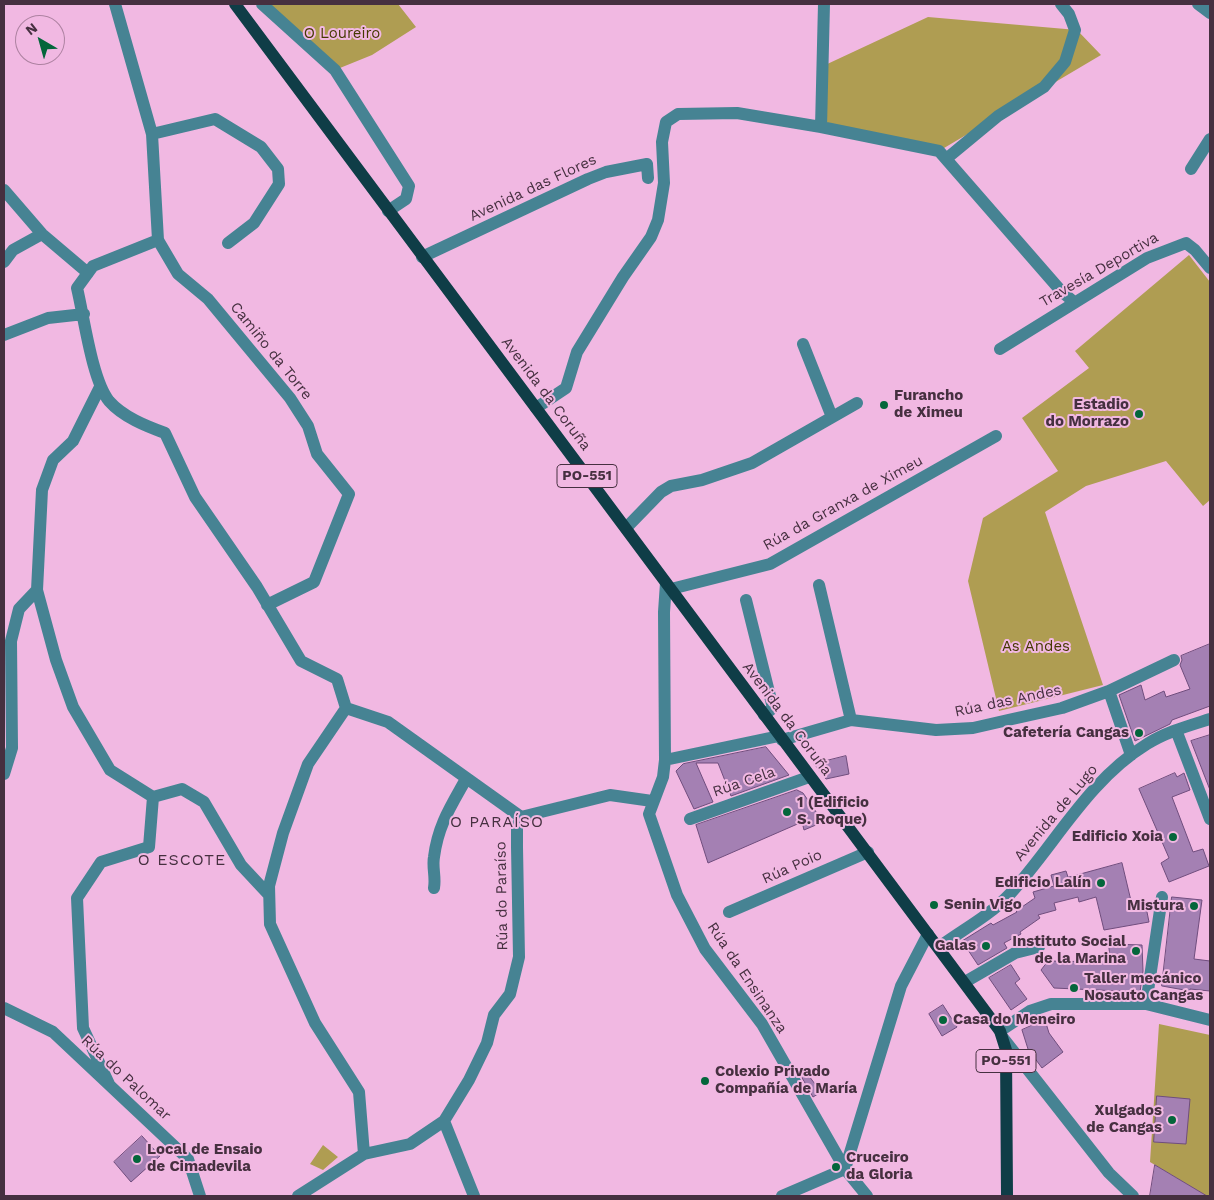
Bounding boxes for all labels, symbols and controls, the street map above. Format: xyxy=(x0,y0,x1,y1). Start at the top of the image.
north arrow xyxy=(15,15,65,65)
text: N xyxy=(22,19,40,38)
park label: O Loureiro xyxy=(304,25,380,43)
street label: Avenida das Flores xyxy=(467,151,599,225)
street label: Travesía Deportiva xyxy=(1036,229,1162,311)
street label: Camiño da Torre xyxy=(226,298,316,404)
street label: Avenida da Coruña xyxy=(497,334,595,454)
place label: Furancho de Ximeu xyxy=(894,387,963,422)
place label: Estadio do Morrazo xyxy=(1046,396,1129,431)
marker: Furancho de Ximeu xyxy=(878,399,890,411)
marker: Estadio do Morrazo xyxy=(1133,408,1145,420)
street label: Rúa da Granxa de Ximeu xyxy=(760,451,926,555)
road number: PO-551 xyxy=(557,464,617,488)
park label: As Andes xyxy=(1002,638,1070,656)
street label: Avenida da Coruña xyxy=(738,659,836,779)
street label: Rúa das Andes xyxy=(953,681,1063,721)
place label: Cafetería Cangas xyxy=(1003,724,1129,742)
marker: Cafetería Cangas xyxy=(1133,727,1145,739)
street label: Avenida de Lugo xyxy=(1010,761,1102,865)
street label: Rúa Cela xyxy=(710,763,778,801)
place label: 1 (Edificio S. Roque) xyxy=(797,794,869,829)
marker: 1 (Edificio S. Roque) xyxy=(781,806,793,818)
district label: O PARAÍSO xyxy=(449,812,545,832)
place label: Edificio Xoia xyxy=(1072,828,1163,846)
marker: Edificio Xoia xyxy=(1167,831,1179,843)
street label: Rúa do Paraíso xyxy=(492,841,512,951)
street label: Rúa Poio xyxy=(759,846,825,888)
district label: O ESCOTE xyxy=(137,850,227,870)
place label: Edificio Lalín xyxy=(995,874,1091,892)
marker: Edificio Lalín xyxy=(1095,877,1107,889)
place label: Senin Vigo xyxy=(944,896,1022,914)
place label: Mistura xyxy=(1127,897,1184,915)
marker: Senin Vigo xyxy=(928,899,940,911)
marker: Mistura xyxy=(1188,900,1200,912)
street label: Rúa da Ensinanza xyxy=(703,919,791,1037)
place label: Instituto Social de la Marina xyxy=(1012,933,1126,968)
place label: Galas xyxy=(935,937,976,955)
marker: Galas xyxy=(980,940,992,952)
marker: Instituto Social de la Marina xyxy=(1130,945,1142,957)
place label: Taller mecánico Nosauto Cangas xyxy=(1084,970,1203,1005)
marker: Taller mecánico Nosauto Cangas xyxy=(1068,982,1080,994)
place label: Casa do Meneiro xyxy=(953,1011,1076,1029)
marker: Casa do Meneiro xyxy=(937,1014,949,1026)
street label: Rúa do Palomar xyxy=(77,1032,175,1124)
road number: PO-551 xyxy=(976,1050,1036,1072)
place label: Colexio Privado Compañía de María xyxy=(715,1063,857,1098)
marker: Colexio Privado Compañía de María xyxy=(699,1075,711,1087)
place label: Xulgados de Cangas xyxy=(1086,1102,1162,1137)
marker: Xulgados de Cangas xyxy=(1166,1114,1178,1126)
place label: Local de Ensaio de Cimadevila xyxy=(147,1141,262,1176)
place label: Cruceiro da Gloria xyxy=(846,1149,913,1184)
marker: Local de Ensaio de Cimadevila xyxy=(131,1153,143,1165)
marker: Cruceiro da Gloria xyxy=(830,1161,842,1173)

